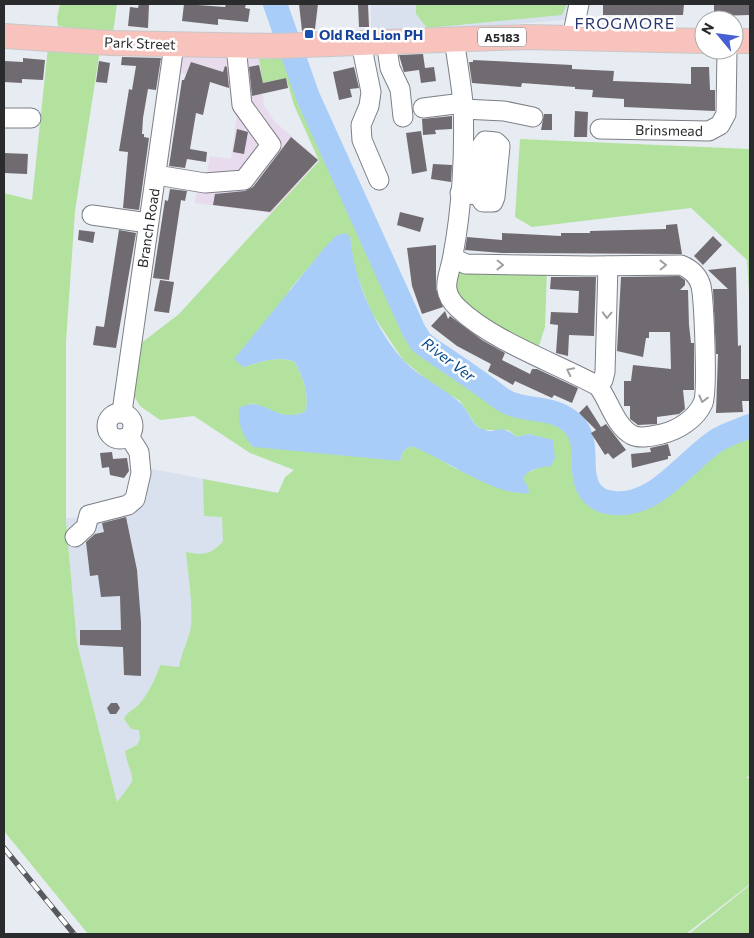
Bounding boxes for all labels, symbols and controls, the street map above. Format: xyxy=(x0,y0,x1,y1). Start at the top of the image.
north arrow xyxy=(694,10,744,60)
district label: FROGMORE xyxy=(575,13,675,32)
text: N xyxy=(697,20,717,37)
place label: Old Red Lion PH xyxy=(319,26,423,43)
marker: Old Red Lion PH xyxy=(303,28,315,40)
road number: A5183 xyxy=(478,28,526,46)
street label: Park Street xyxy=(104,33,176,53)
street label: Brinsmead xyxy=(635,121,703,139)
street label: Branch Road xyxy=(133,187,163,269)
one-way arrow xyxy=(496,260,504,270)
one-way arrow xyxy=(659,260,667,270)
one-way arrow xyxy=(602,312,612,319)
water label: River Ver xyxy=(419,333,480,385)
one-way arrow xyxy=(566,367,575,377)
one-way arrow xyxy=(698,395,709,403)

